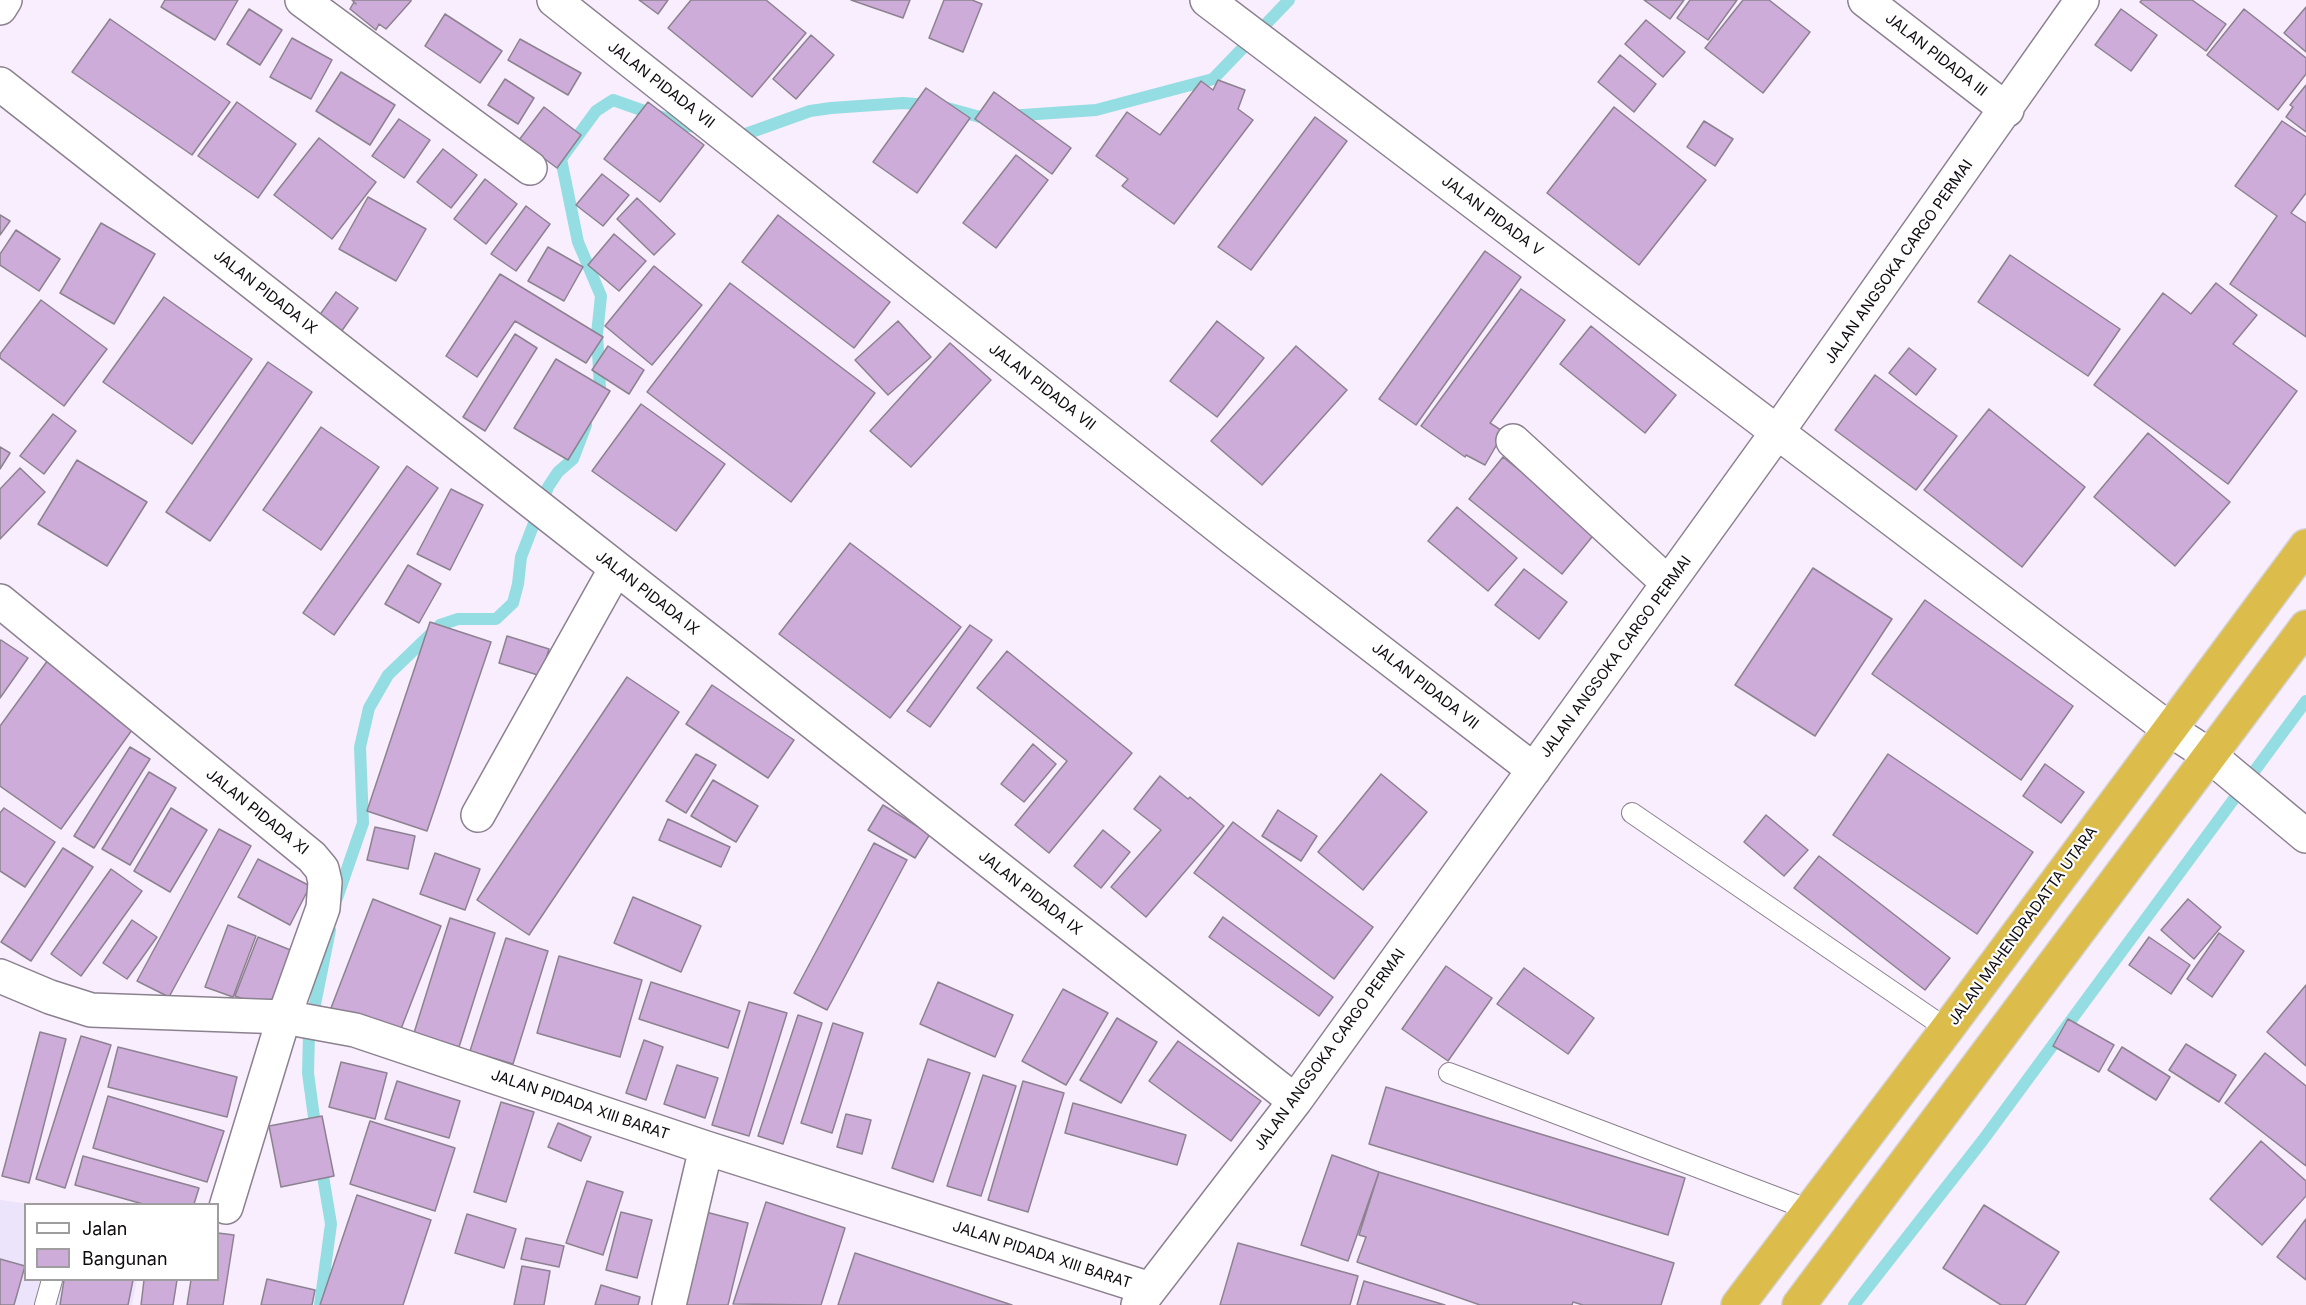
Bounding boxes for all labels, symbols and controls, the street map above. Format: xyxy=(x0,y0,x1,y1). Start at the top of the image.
street label: JALAN PIDADA III xyxy=(1882,10,1990,100)
street label: JALAN PIDADA VII xyxy=(604,38,718,132)
street label: JALAN ANGSOKA CARGO PERMAI xyxy=(1821,156,1977,368)
street label: JALAN PIDADA V xyxy=(1438,172,1546,260)
street label: JALAN PIDADA IX xyxy=(210,246,320,338)
street label: JALAN PIDADA VII xyxy=(985,340,1099,434)
street label: JALAN PIDADA IX xyxy=(592,547,702,639)
street label: JALAN ANGSOKA CARGO PERMAI xyxy=(1537,552,1695,762)
street label: JALAN PIDADA VII xyxy=(1368,639,1482,733)
street label: JALAN PIDADA XI xyxy=(202,765,312,859)
street label: JALAN MAHENDRADATTA UTARA xyxy=(1945,823,2101,1029)
street label: JALAN PIDADA IX xyxy=(975,847,1085,939)
street label: JALAN ANGSOKA CARGO PERMAI xyxy=(1251,945,1409,1155)
street label: JALAN PIDADA XIII BARAT xyxy=(489,1066,671,1144)
legend xyxy=(24,1203,219,1281)
text: Jalan xyxy=(82,1218,127,1239)
street label: JALAN PIDADA XIII BARAT xyxy=(950,1218,1134,1292)
text: Bangunan xyxy=(82,1248,168,1269)

